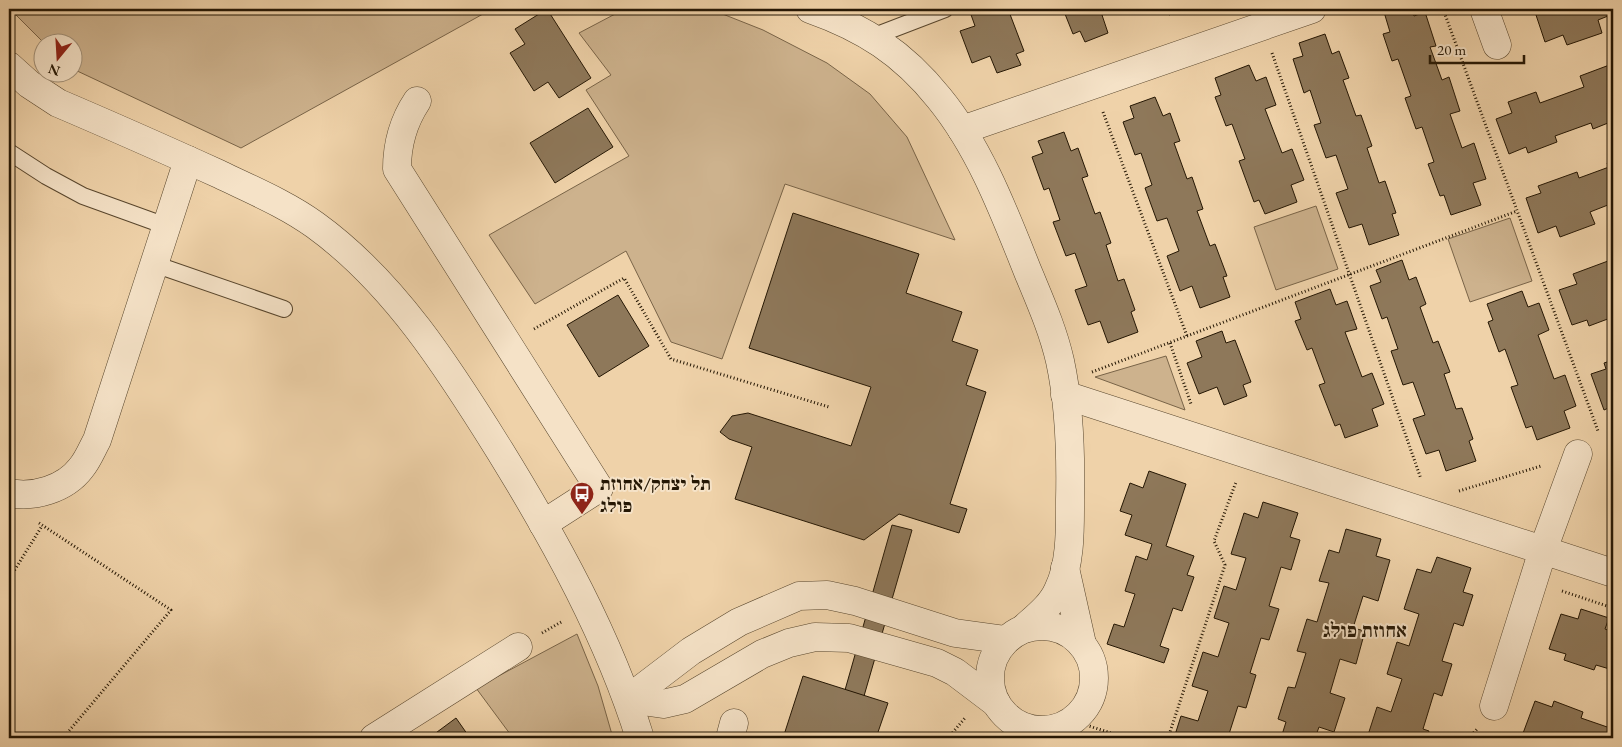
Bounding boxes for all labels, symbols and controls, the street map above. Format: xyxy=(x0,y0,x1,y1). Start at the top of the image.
north arrow xyxy=(32,32,82,82)
scale bar xyxy=(1430,32,1523,64)
text: 20 m xyxy=(1437,40,1466,59)
text: N xyxy=(45,60,62,81)
place label: תל יצחק/אחוזת פולג xyxy=(600,471,711,518)
bus stop icon: תל יצחק/אחוזת פולג xyxy=(569,481,595,515)
district label: אחוזת פולג xyxy=(1323,617,1407,643)

